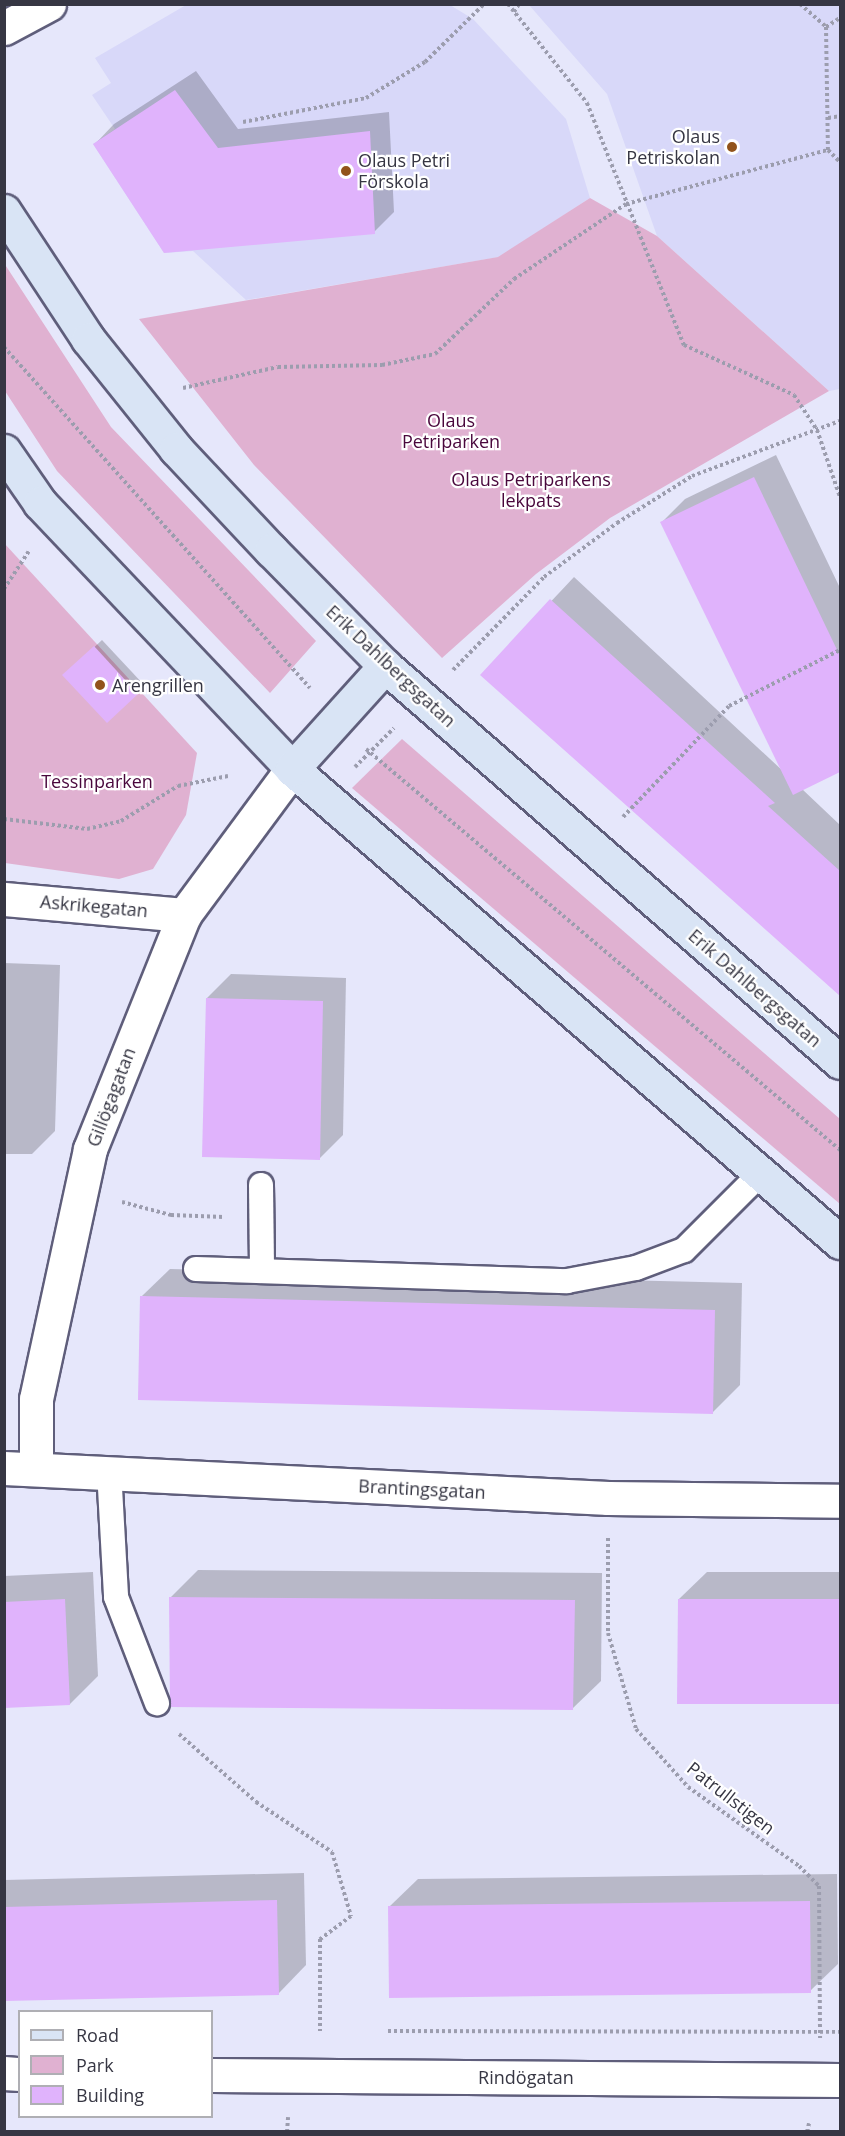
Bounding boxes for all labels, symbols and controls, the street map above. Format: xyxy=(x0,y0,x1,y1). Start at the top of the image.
place label: Olaus Petriskolan xyxy=(626,126,720,168)
marker: Olaus Petriskolan xyxy=(725,140,739,154)
place label: Olaus Petri Förskola xyxy=(358,150,450,192)
marker: Olaus Petri Förskola xyxy=(339,164,353,178)
park label: Olaus Petriparken xyxy=(402,410,500,452)
park label: Olaus Petriparkens lekpats xyxy=(451,469,611,512)
street label: Erik Dahlbergsgatan xyxy=(322,601,460,731)
place label: Arengrillen xyxy=(112,674,204,696)
marker: Arengrillen xyxy=(93,678,107,692)
park label: Tessinparken xyxy=(41,770,153,792)
street label: Askrikegatan xyxy=(39,891,149,921)
street label: Erik Dahlbergsgatan xyxy=(684,924,826,1052)
street label: Gillögagatan xyxy=(82,1044,140,1150)
street label: Brantingsgatan xyxy=(358,1475,486,1503)
street label: Patrullstigen xyxy=(683,1757,779,1839)
legend xyxy=(18,2010,213,2118)
text: Road xyxy=(76,2023,119,2047)
text: Park xyxy=(76,2053,114,2077)
street label: Rindögatan xyxy=(478,2066,574,2088)
text: Building xyxy=(76,2083,144,2107)

